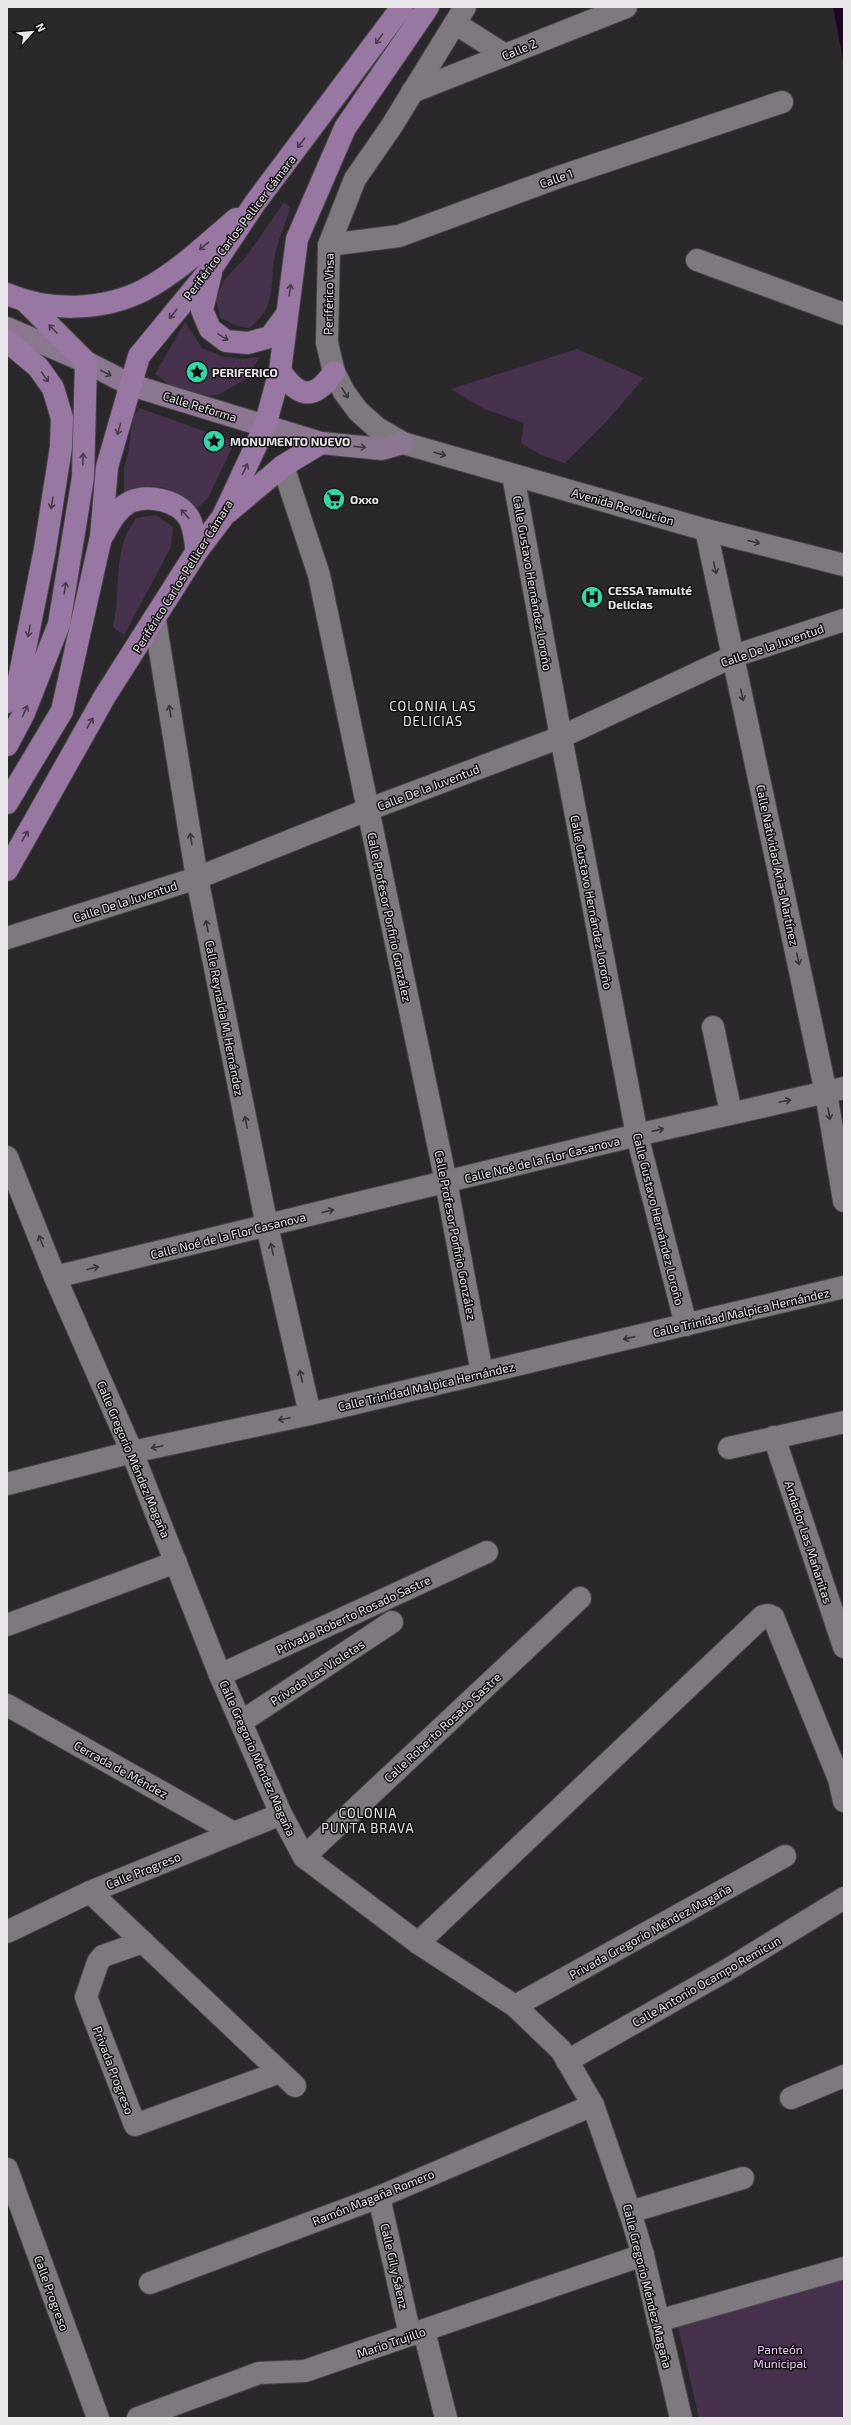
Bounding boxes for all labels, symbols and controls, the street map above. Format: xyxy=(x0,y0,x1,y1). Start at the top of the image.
north arrow xyxy=(12,12,52,52)
text: N xyxy=(34,21,49,34)
one-way arrow xyxy=(375,33,383,44)
street label: Calle 2 xyxy=(499,36,539,62)
one-way arrow xyxy=(297,137,306,148)
street label: Periférico Carlos Pellicer Cámara xyxy=(180,152,298,302)
street label: Calle 1 xyxy=(537,166,575,190)
one-way arrow xyxy=(199,241,209,250)
street label: Periférico Vhsa xyxy=(320,253,336,335)
one-way arrow xyxy=(286,284,294,297)
one-way arrow xyxy=(169,309,178,320)
one-way arrow xyxy=(48,324,58,334)
one-way arrow xyxy=(217,333,228,342)
place icon: PERIFERICO xyxy=(184,359,210,385)
place label: PERIFERICO xyxy=(212,365,278,379)
one-way arrow xyxy=(100,369,112,377)
one-way arrow xyxy=(41,371,49,382)
one-way arrow xyxy=(342,387,350,399)
street label: Calle Reforma xyxy=(161,388,239,424)
one-way arrow xyxy=(115,422,122,435)
place icon: MONUMENTO NUEVO xyxy=(201,428,227,454)
place label: MONUMENTO NUEVO xyxy=(230,434,350,448)
one-way arrow xyxy=(353,443,366,450)
one-way arrow xyxy=(434,451,447,458)
one-way arrow xyxy=(80,453,87,466)
one-way arrow xyxy=(242,463,249,475)
street label: Avenida Revolucion xyxy=(570,485,676,527)
supermarket icon: Oxxo xyxy=(321,486,347,512)
place label: Oxxo xyxy=(350,492,379,506)
street label: Calle Gustavo Hernández Loroño xyxy=(511,495,555,672)
one-way arrow xyxy=(48,496,56,509)
street label: Periférico Carlos Pellicer Cámara xyxy=(129,497,235,655)
one-way arrow xyxy=(180,509,189,520)
one-way arrow xyxy=(748,539,761,546)
one-way arrow xyxy=(711,561,719,574)
one-way arrow xyxy=(61,581,69,594)
place label: CESSA Tamulté Delicias xyxy=(608,583,692,611)
hospital icon: CESSA Tamulté Delicias xyxy=(579,584,605,610)
street label: Calle De la Juventud xyxy=(719,621,825,669)
one-way arrow xyxy=(24,624,32,637)
one-way arrow xyxy=(739,688,747,701)
district label: COLONIA LAS DELICIAS xyxy=(389,698,477,729)
one-way arrow xyxy=(22,705,29,717)
one-way arrow xyxy=(166,705,174,718)
one-way arrow xyxy=(86,717,94,729)
street label: Calle De la Juventud xyxy=(375,761,481,813)
street label: Calle Natividad Arias Martínez xyxy=(754,783,802,947)
street label: Calle Gustavo Hernández Loroño xyxy=(568,814,616,991)
one-way arrow xyxy=(22,830,30,842)
street label: Calle Profesor Porfirio González xyxy=(365,831,415,1003)
one-way arrow xyxy=(187,833,195,846)
street label: Calle De la Juventud xyxy=(71,878,179,924)
one-way arrow xyxy=(203,920,211,933)
street label: Calle Reynalda M. Hernández xyxy=(203,939,247,1097)
one-way arrow xyxy=(794,952,802,965)
one-way arrow xyxy=(778,1097,791,1105)
one-way arrow xyxy=(825,1107,833,1120)
one-way arrow xyxy=(242,1116,250,1129)
one-way arrow xyxy=(651,1126,664,1134)
street label: Calle Gustavo Hernández Loroño xyxy=(631,1131,687,1307)
street label: Calle Noé de la Flor Casanova xyxy=(463,1133,621,1185)
street label: Calle Profesor Porfirio González xyxy=(433,1149,479,1321)
one-way arrow xyxy=(321,1207,334,1214)
street label: Calle Noé de la Flor Casanova xyxy=(149,1209,307,1261)
one-way arrow xyxy=(36,1236,44,1248)
one-way arrow xyxy=(268,1243,275,1256)
one-way arrow xyxy=(86,1264,99,1271)
street label: Calle Trinidad Malpica Hernández xyxy=(651,1285,831,1339)
one-way arrow xyxy=(623,1335,636,1343)
street label: Calle Trinidad Malpica Hernández xyxy=(336,1359,516,1413)
one-way arrow xyxy=(297,1370,304,1383)
street label: Calle Gregorio Méndez Magaña xyxy=(95,1378,173,1540)
one-way arrow xyxy=(278,1416,291,1424)
one-way arrow xyxy=(151,1443,164,1451)
street label: Andador Las Mañanitas xyxy=(783,1479,835,1605)
street label: Privada Roberto Rosado Sastre xyxy=(274,1572,432,1656)
street label: Privada Las Violetas xyxy=(267,1636,367,1708)
street label: Calle Roberto Rosado Sastre xyxy=(381,1669,503,1785)
street label: Calle Gregorio Méndez Magaña xyxy=(217,1678,299,1838)
street label: Cerrada de Méndez xyxy=(72,1737,170,1801)
district label: COLONIA PUNTA BRAVA xyxy=(321,1805,415,1836)
street label: Calle Progreso xyxy=(104,1849,182,1891)
street label: Privada Gregorio Méndez Magaña xyxy=(566,1880,734,1982)
street label: Calle Antonio Ocampo Remicun xyxy=(629,1933,783,2029)
street label: Privada Progreso xyxy=(91,2024,137,2116)
street label: Ramón Magaña Romero xyxy=(310,2166,436,2228)
street label: Calle Gregorio Méndez Magaña xyxy=(621,2202,675,2370)
street label: Calle Gil y Sáenz xyxy=(378,2222,412,2310)
street label: Calle Progreso xyxy=(32,2254,72,2333)
street label: Mario Trujillo xyxy=(355,2324,428,2361)
park label: Panteón Municipal xyxy=(753,2342,807,2370)

